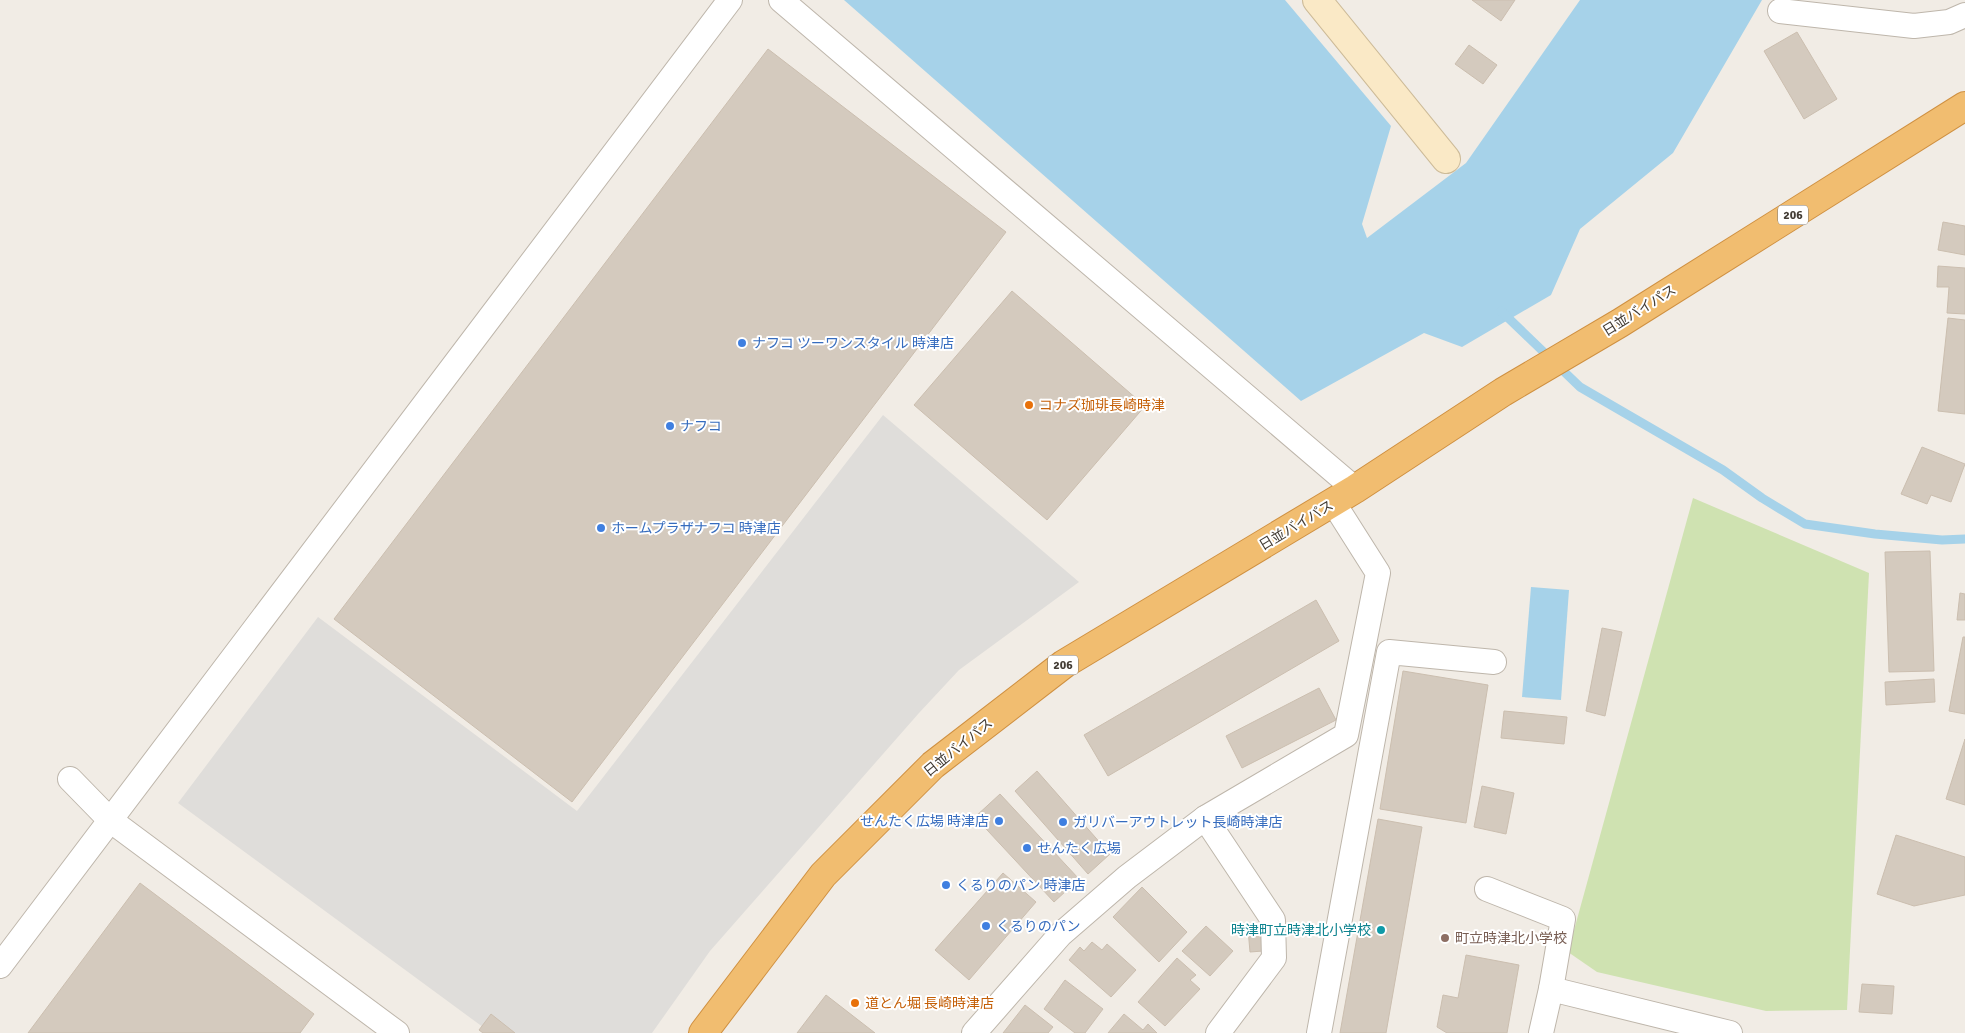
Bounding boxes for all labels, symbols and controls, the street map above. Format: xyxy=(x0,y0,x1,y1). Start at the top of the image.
road number: 206 xyxy=(1778,206,1808,224)
street label: 日並バイパス xyxy=(1599,281,1679,340)
place label: ナフコ ツーワンスタイル 時津店 xyxy=(752,335,954,352)
marker: ナフコ ツーワンスタイル 時津店 xyxy=(736,337,748,349)
place label: コナズ珈琲長崎時津 xyxy=(1039,397,1165,414)
marker: コナズ珈琲長崎時津 xyxy=(1023,399,1035,411)
place label: ナフコ xyxy=(680,418,722,435)
marker: ナフコ xyxy=(664,420,676,432)
street label: 日並バイパス xyxy=(1256,497,1337,554)
place label: ホームプラザナフコ 時津店 xyxy=(611,520,781,537)
marker: ホームプラザナフコ 時津店 xyxy=(595,522,607,534)
road number: 206 xyxy=(1048,656,1078,674)
street label: 日並バイパス xyxy=(920,714,996,780)
place label: せんたく広場 時津店 xyxy=(860,813,989,830)
place label: ガリバーアウトレット長崎時津店 xyxy=(1073,814,1282,831)
marker: せんたく広場 時津店 xyxy=(993,815,1005,827)
marker: ガリバーアウトレット長崎時津店 xyxy=(1057,816,1069,828)
place label: せんたく広場 xyxy=(1037,840,1121,857)
marker: せんたく広場 xyxy=(1021,842,1033,854)
place label: くるりのパン 時津店 xyxy=(956,877,1086,894)
marker: くるりのパン 時津店 xyxy=(940,879,952,891)
place label: くるりのパン xyxy=(996,918,1080,935)
marker: くるりのパン xyxy=(980,920,992,932)
place label: 時津町立時津北小学校 xyxy=(1231,922,1371,939)
marker: 時津町立時津北小学校 xyxy=(1375,924,1387,936)
place label: 町立時津北小学校 xyxy=(1455,930,1567,947)
marker: 町立時津北小学校 xyxy=(1439,932,1451,944)
place label: 道とん堀 長崎時津店 xyxy=(865,995,994,1012)
marker: 道とん堀 長崎時津店 xyxy=(849,997,861,1009)

